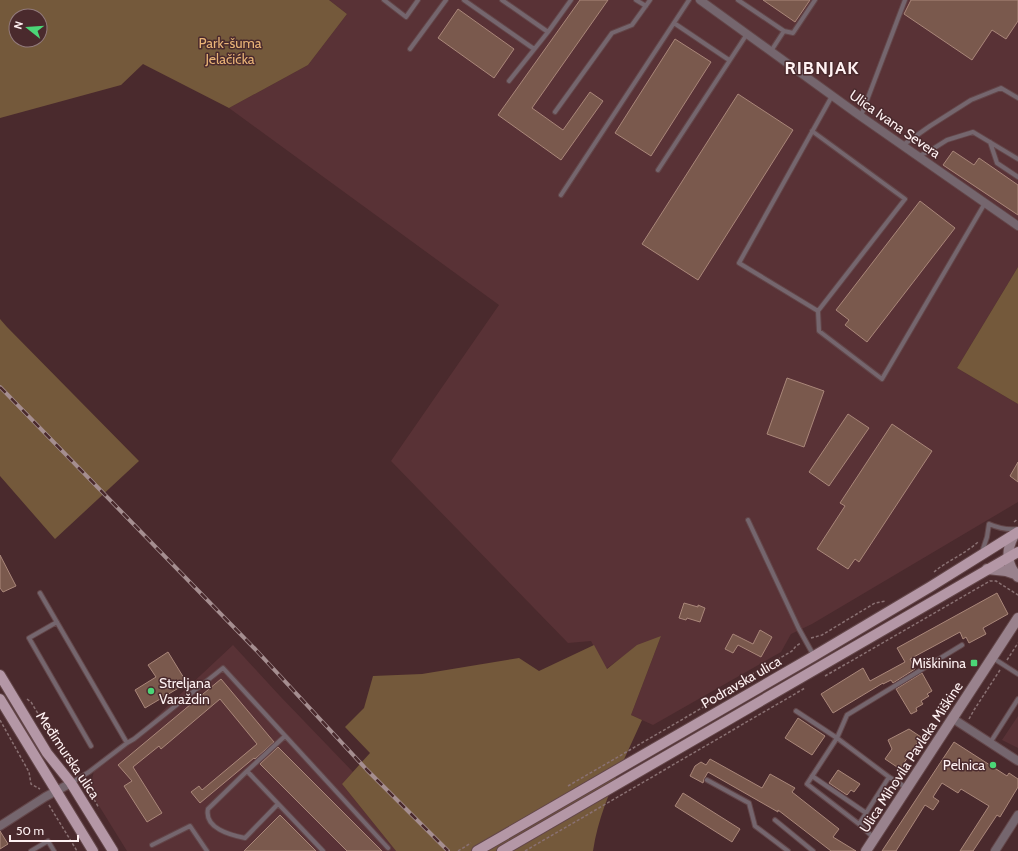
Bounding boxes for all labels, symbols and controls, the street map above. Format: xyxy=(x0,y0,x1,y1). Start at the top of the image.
north arrow xyxy=(8,8,48,48)
text: N xyxy=(11,19,26,31)
park label: Park-šuma Jelačićka xyxy=(198,34,262,68)
district label: RIBNJAK xyxy=(785,57,859,79)
street label: Ulica Ivana Severa xyxy=(846,86,944,162)
street label: Podravska ulica xyxy=(698,652,784,712)
place label: Miškinina xyxy=(911,654,966,672)
marker: Miškinina xyxy=(969,658,979,668)
place label: Streljana Varaždin xyxy=(159,674,211,708)
street label: Ulica Mihovila Pavleka Miškine xyxy=(855,678,967,836)
marker: Streljana Varaždin xyxy=(146,686,156,696)
street label: Međimurska ulica xyxy=(32,708,104,802)
place label: Pelnica xyxy=(943,756,985,774)
marker: Pelnica xyxy=(988,760,998,770)
scale bar xyxy=(10,817,78,843)
text: 50 m xyxy=(16,823,44,838)

